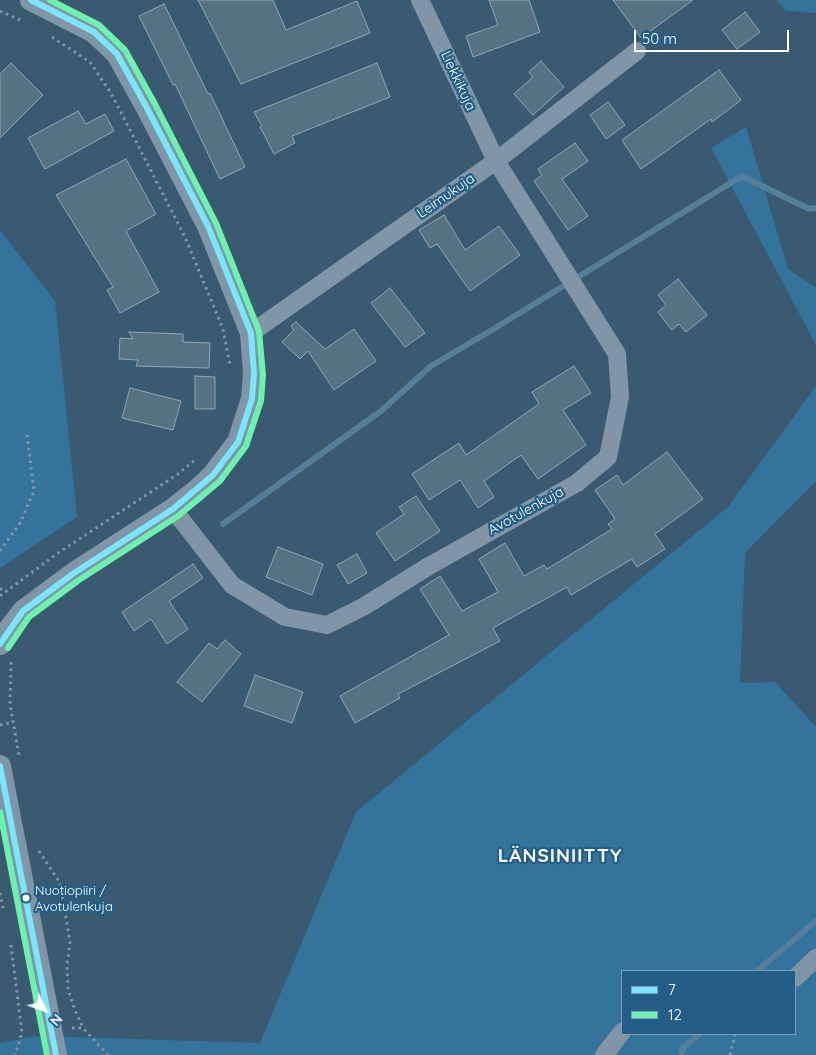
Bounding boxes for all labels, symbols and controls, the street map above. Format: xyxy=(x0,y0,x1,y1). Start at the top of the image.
scale bar xyxy=(636,20,791,52)
text: 50 m xyxy=(642,29,677,48)
street label: Liekkikuja xyxy=(437,48,479,114)
street label: Leimukuja xyxy=(414,170,478,222)
street label: Avotulenkuja xyxy=(485,483,567,539)
district label: LÄNSINIITTY xyxy=(496,845,624,867)
place label: Nuotiopiiri / Avotulenkuja xyxy=(35,883,113,914)
marker: Nuotiopiiri / Avotulenkuja xyxy=(21,893,31,903)
legend xyxy=(621,970,796,1035)
text: 7 xyxy=(668,980,676,999)
north arrow xyxy=(20,985,70,1035)
text: 12 xyxy=(668,1005,682,1024)
text: N xyxy=(46,1010,66,1030)

